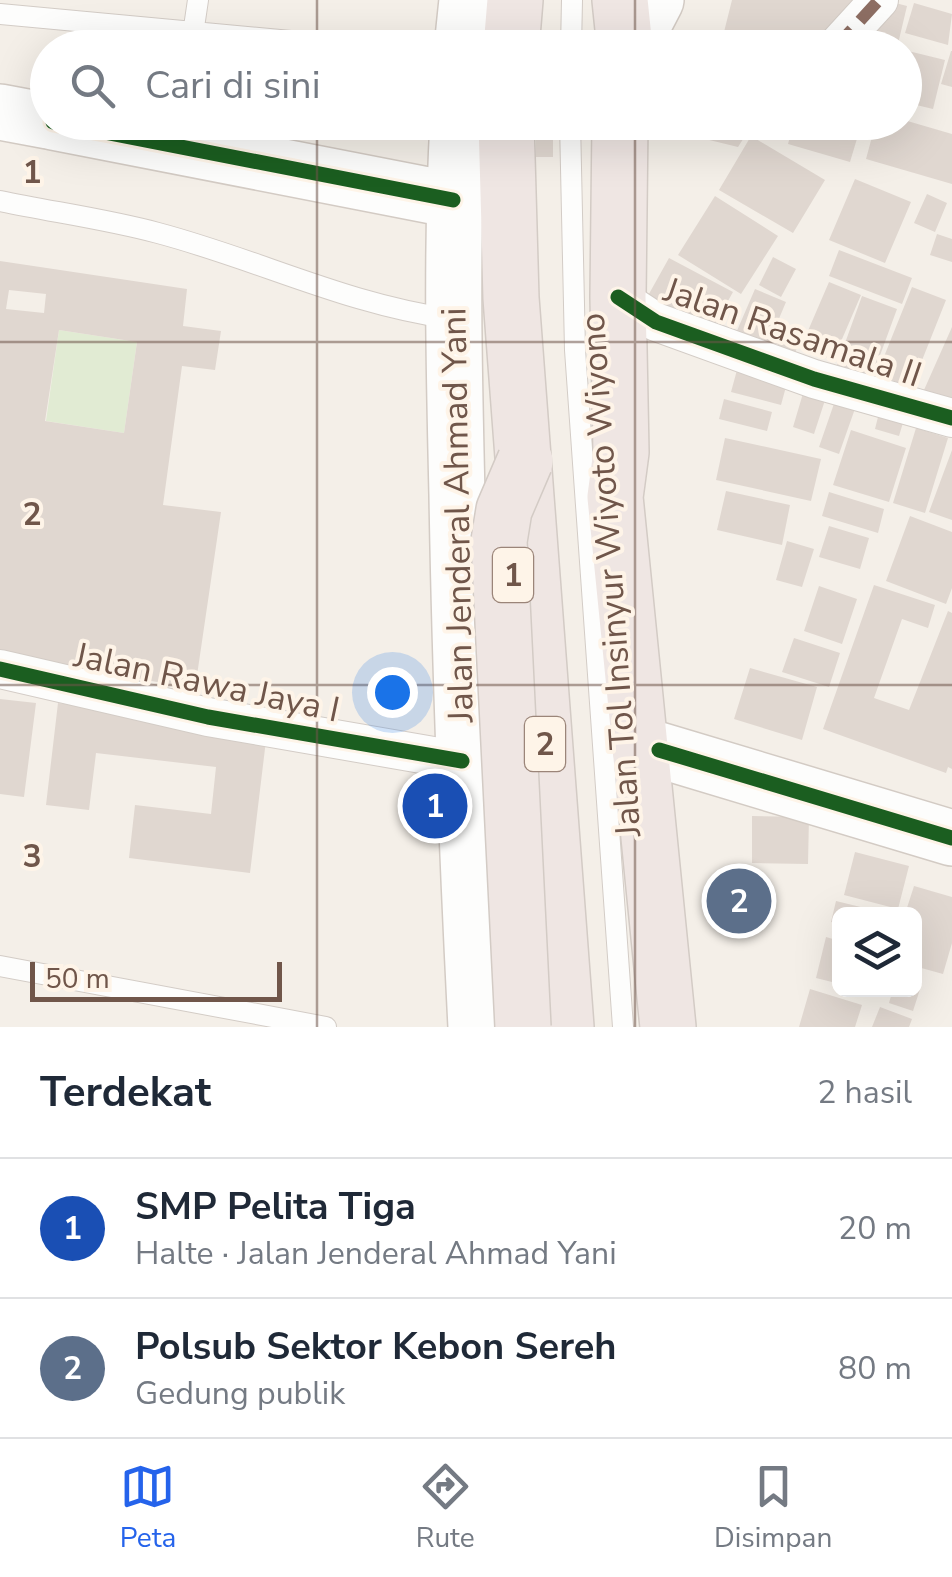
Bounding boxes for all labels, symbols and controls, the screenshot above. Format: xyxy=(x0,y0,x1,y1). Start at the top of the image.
search box xyxy=(30,30,922,140)
icon: search xyxy=(65,58,120,113)
text: Cari di sini xyxy=(145,60,321,111)
text: 1 xyxy=(22,151,42,194)
street label: Jalan Rasamala II xyxy=(657,266,928,399)
street label: Jalan Jenderal Ahmad Yani xyxy=(430,307,485,724)
street label: Jalan Tol Insinyur Wiyoto Wiyono xyxy=(569,311,652,839)
text: 2 xyxy=(22,493,42,536)
road number: 1 xyxy=(493,548,533,602)
street label: Jalan Rawa Jaya I xyxy=(69,631,344,734)
your location xyxy=(367,667,418,718)
road number: 2 xyxy=(525,717,565,771)
pin: 1 xyxy=(402,768,468,844)
text: 3 xyxy=(22,835,42,878)
pin: 2 xyxy=(706,864,772,938)
map controls xyxy=(832,907,922,997)
button: layers xyxy=(832,907,922,997)
scale bar xyxy=(30,957,282,1001)
text: 50 m xyxy=(45,960,110,998)
text: Terdekat xyxy=(40,1064,211,1121)
text: 2 hasil xyxy=(817,1071,912,1114)
text: SMP Pelita Tiga xyxy=(135,1181,416,1232)
text: 1 xyxy=(63,1207,82,1250)
text: 20 m xyxy=(838,1207,912,1250)
text: Halte · Jalan Jenderal Ahmad Yani xyxy=(135,1232,617,1275)
text: Polsub Sektor Kebon Sereh xyxy=(135,1321,617,1372)
text: 2 xyxy=(63,1347,82,1390)
text: 80 m xyxy=(838,1347,912,1390)
text: Gedung publik xyxy=(135,1372,345,1415)
tab: Peta xyxy=(120,1459,176,1557)
tab: Rute xyxy=(416,1459,475,1557)
tab: Disimpan xyxy=(714,1459,832,1557)

